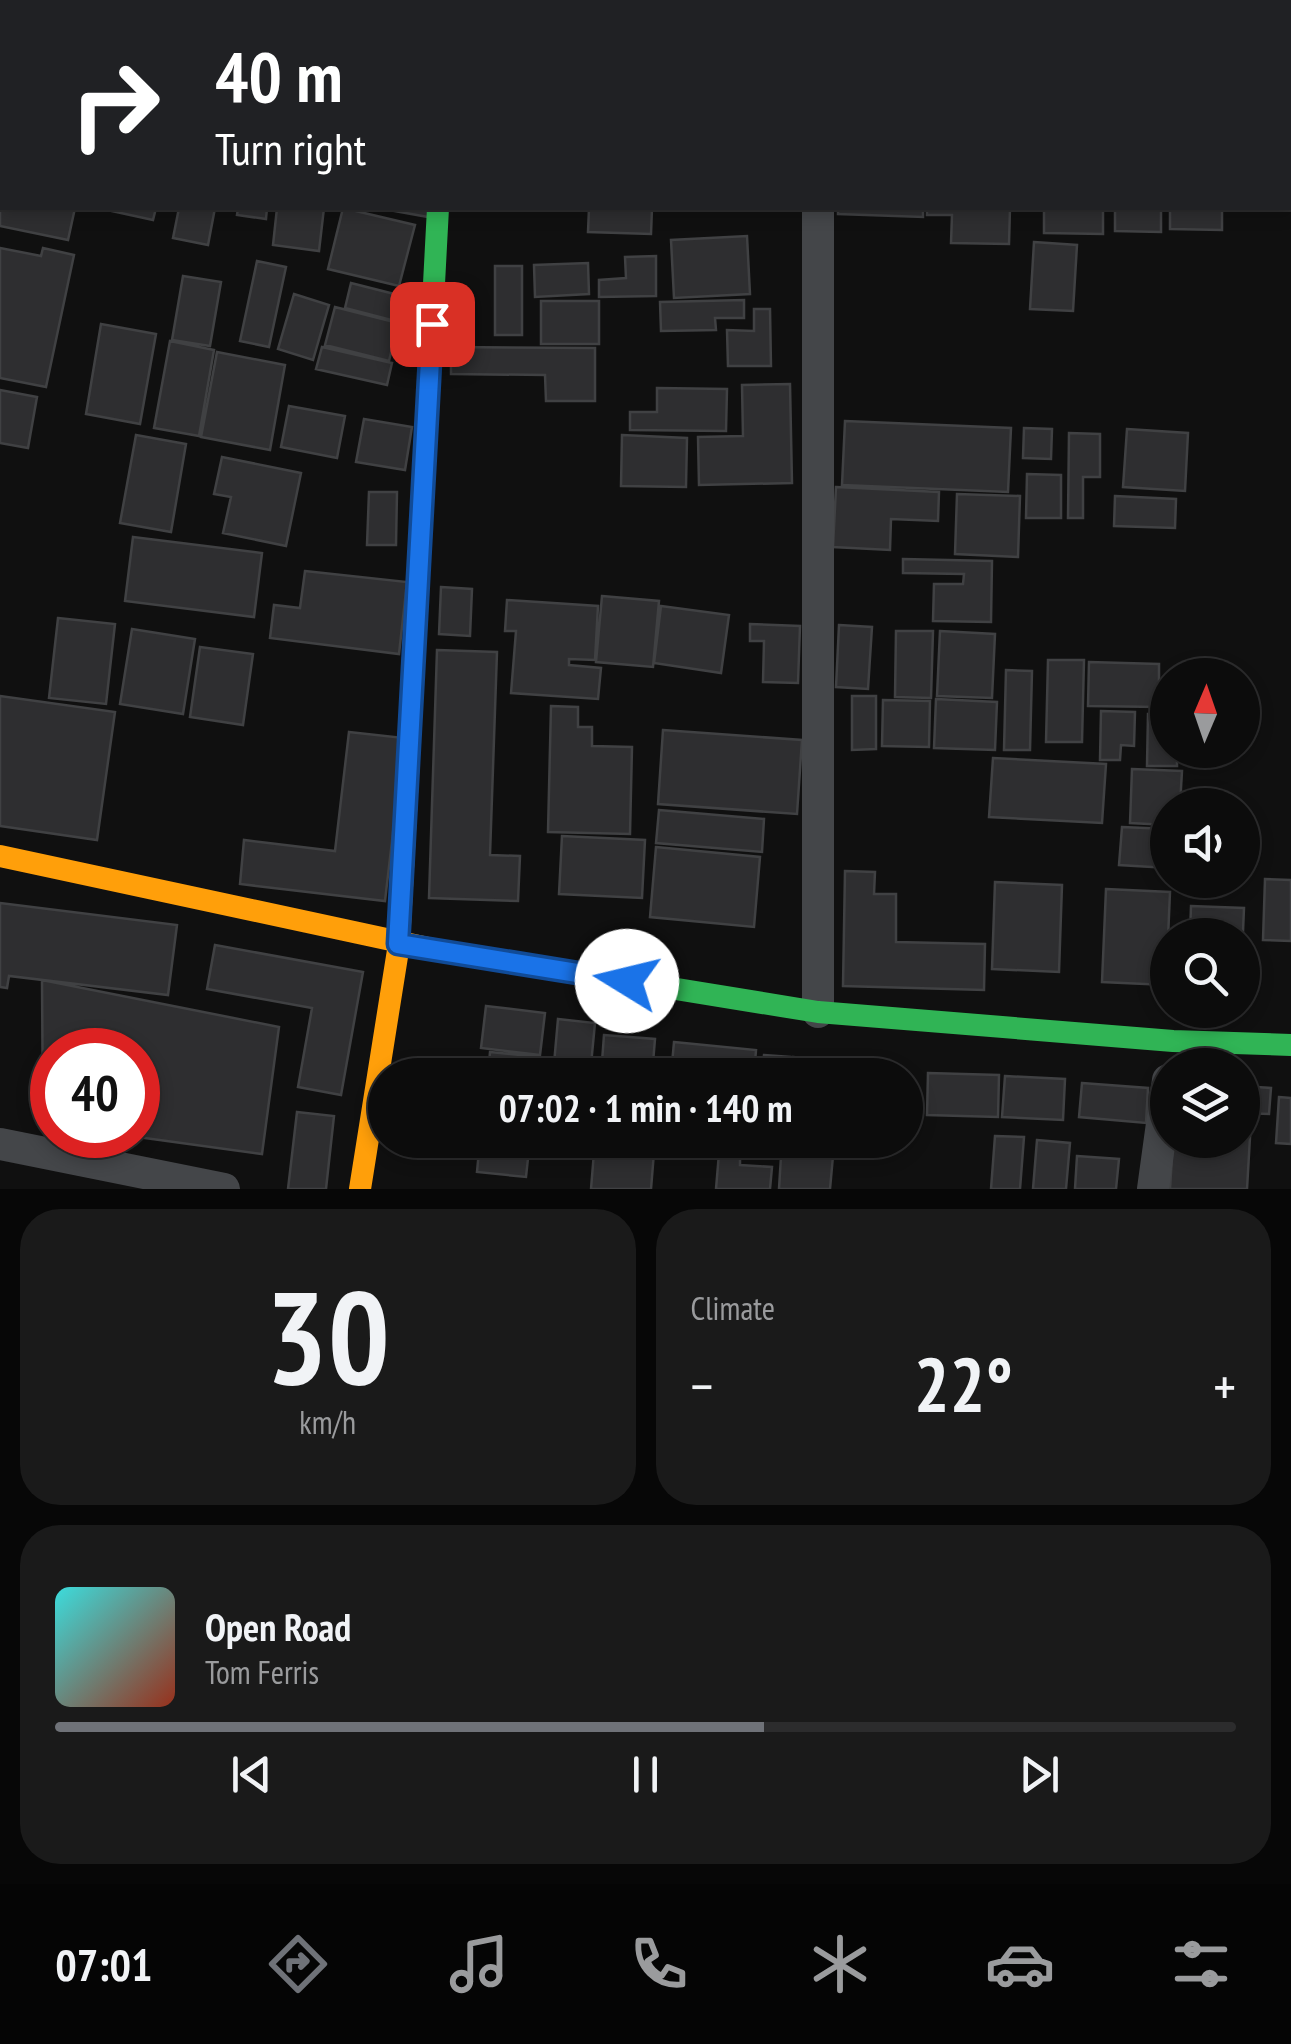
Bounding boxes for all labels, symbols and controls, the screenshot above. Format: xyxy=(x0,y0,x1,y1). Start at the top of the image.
text: 40 m xyxy=(215,31,343,121)
icon: right xyxy=(50,40,180,170)
text: Turn right xyxy=(215,119,366,177)
pin xyxy=(390,282,475,367)
icon: arrive xyxy=(405,297,460,352)
north arrow xyxy=(1150,658,1260,768)
map controls xyxy=(1150,658,1260,1158)
button: sound xyxy=(1150,788,1260,898)
button: search xyxy=(1150,918,1260,1028)
position arrow xyxy=(575,929,679,1033)
speed limit sign: 40 xyxy=(30,1028,160,1158)
button: layers xyxy=(1150,1048,1260,1158)
text: 07:02 · 1 min · 140 m xyxy=(499,1083,792,1132)
text: 30 xyxy=(266,1252,390,1420)
text: Climate xyxy=(691,1287,775,1329)
text: 22° xyxy=(914,1336,1013,1433)
text: − xyxy=(691,1350,713,1421)
text: + xyxy=(1213,1350,1236,1421)
text: km/h xyxy=(299,1401,356,1443)
text: Open Road xyxy=(205,1602,351,1651)
text: Tom Ferris xyxy=(205,1651,319,1693)
icon: previous xyxy=(224,1747,279,1802)
icon: pause xyxy=(618,1747,673,1802)
icon: next xyxy=(1012,1747,1067,1802)
icon: directions xyxy=(263,1929,333,1999)
icon: music xyxy=(444,1929,514,1999)
icon: phone xyxy=(624,1929,694,1999)
icon: climate xyxy=(805,1929,875,1999)
icon: car xyxy=(985,1929,1055,1999)
icon: filters xyxy=(1166,1929,1236,1999)
text: 07:01 xyxy=(55,1935,153,1993)

